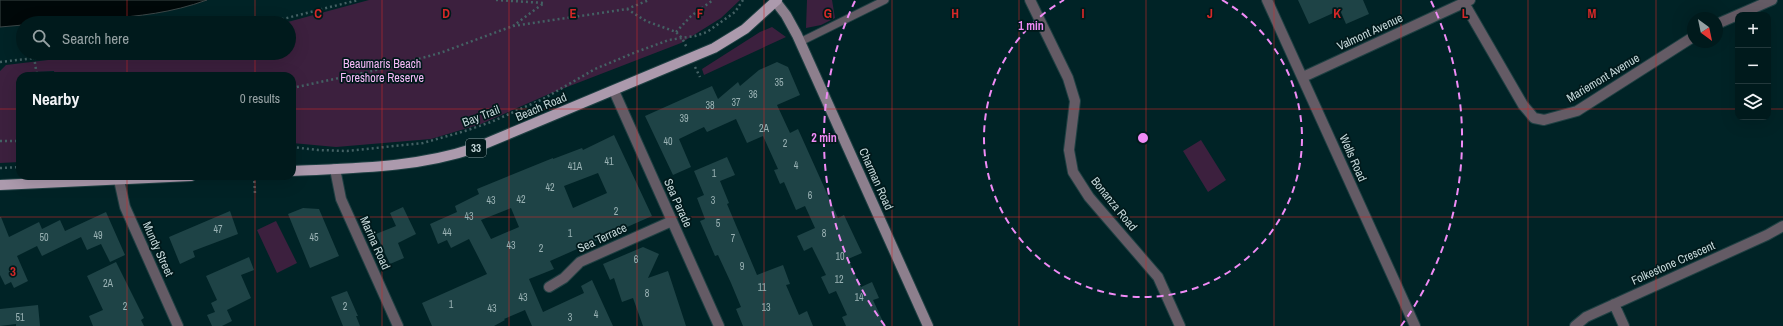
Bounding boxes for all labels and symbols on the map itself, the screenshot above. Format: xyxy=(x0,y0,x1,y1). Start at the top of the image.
text: C xyxy=(314,5,322,22)
text: D xyxy=(442,5,450,22)
text: E xyxy=(569,5,577,22)
text: F xyxy=(697,5,704,22)
text: G xyxy=(824,5,832,22)
text: H xyxy=(951,5,959,22)
text: I xyxy=(1082,5,1085,22)
text: J xyxy=(1207,5,1213,22)
text: K xyxy=(1333,5,1341,22)
text: L xyxy=(1462,5,1469,22)
text: M xyxy=(1588,5,1597,22)
street label: Valmont Avenue xyxy=(1335,10,1405,54)
north arrow xyxy=(1687,12,1723,48)
text: 1 min xyxy=(1018,18,1044,34)
street label: Mariemont Avenue xyxy=(1564,50,1642,106)
park label: Beaumaris Beach Foreshore Reserve xyxy=(340,56,424,86)
house number: 35 xyxy=(774,76,784,89)
house number: 36 xyxy=(748,88,758,101)
street label: Beach Road xyxy=(513,89,569,125)
house number: 37 xyxy=(731,96,741,109)
house number: 38 xyxy=(705,99,715,112)
street label: Bay Trail xyxy=(460,102,502,130)
house number: 39 xyxy=(679,112,689,125)
house number: 2A xyxy=(759,122,770,135)
text: 2 min xyxy=(811,130,837,146)
centre of rings xyxy=(1136,131,1150,145)
street label: Wells Road xyxy=(1335,132,1371,184)
house number: 40 xyxy=(663,135,673,148)
house number: 2 xyxy=(783,137,788,150)
road number: 33 xyxy=(466,139,486,157)
street label: Charman Road xyxy=(855,145,897,213)
house number: 41 xyxy=(604,155,614,168)
house number: 4 xyxy=(794,159,799,172)
house number: 41A xyxy=(568,160,583,173)
house number: 1 xyxy=(712,167,717,180)
street label: Bonanza Road xyxy=(1087,174,1141,234)
street label: Sea Parade xyxy=(660,176,696,230)
house number: 42 xyxy=(545,181,555,194)
house number: 6 xyxy=(808,189,813,202)
house number: 42 xyxy=(516,193,526,206)
house number: 43 xyxy=(486,194,496,207)
house number: 3 xyxy=(711,194,716,207)
house number: 2 xyxy=(614,205,619,218)
house number: 43 xyxy=(464,210,474,223)
street label: Marina Road xyxy=(356,214,394,272)
house number: 5 xyxy=(716,217,721,230)
street label: Mundy Street xyxy=(139,219,177,279)
street label: Sea Terrace xyxy=(575,220,629,256)
house number: 47 xyxy=(213,223,223,236)
house number: 44 xyxy=(442,226,452,239)
house number: 1 xyxy=(568,227,573,240)
house number: 8 xyxy=(822,227,827,240)
house number: 49 xyxy=(93,229,103,242)
house number: 50 xyxy=(39,231,49,244)
house number: 45 xyxy=(309,231,319,244)
house number: 7 xyxy=(731,232,736,245)
street label: Folkestone Crescent xyxy=(1629,237,1717,289)
house number: 43 xyxy=(506,239,516,252)
house number: 2 xyxy=(539,242,544,255)
house number: 10 xyxy=(835,250,845,263)
house number: 6 xyxy=(634,253,639,266)
house number: 9 xyxy=(740,260,745,273)
text: 3 xyxy=(10,263,16,280)
house number: 12 xyxy=(834,273,844,286)
house number: 2A xyxy=(103,277,114,290)
house number: 11 xyxy=(758,281,767,294)
house number: 8 xyxy=(645,287,650,300)
house number: 43 xyxy=(518,291,528,304)
house number: 14 xyxy=(854,291,864,304)
house number: 1 xyxy=(449,298,454,311)
house number: 2 xyxy=(123,300,128,313)
house number: 2 xyxy=(343,300,348,313)
house number: 13 xyxy=(761,301,771,314)
house number: 43 xyxy=(487,302,497,315)
house number: 4 xyxy=(594,308,599,321)
house number: 51 xyxy=(15,311,25,324)
house number: 3 xyxy=(568,311,573,324)

